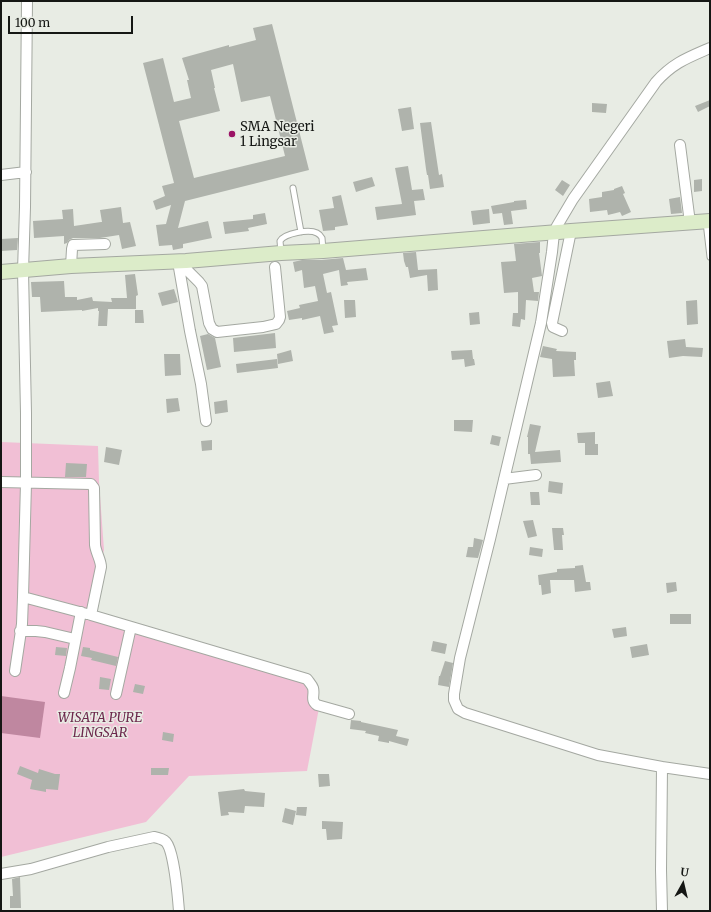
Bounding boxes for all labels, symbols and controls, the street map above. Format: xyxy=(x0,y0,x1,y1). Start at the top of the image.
scale bar xyxy=(10,8,135,34)
text: 100 m xyxy=(15,15,50,30)
place label: SMA Negeri 1 Lingsar xyxy=(240,119,315,150)
marker: SMA Negeri 1 Lingsar xyxy=(227,129,237,139)
park label: WISATA PURE LINGSAR xyxy=(58,710,142,741)
north arrow xyxy=(663,864,703,904)
text: U xyxy=(680,865,690,880)

